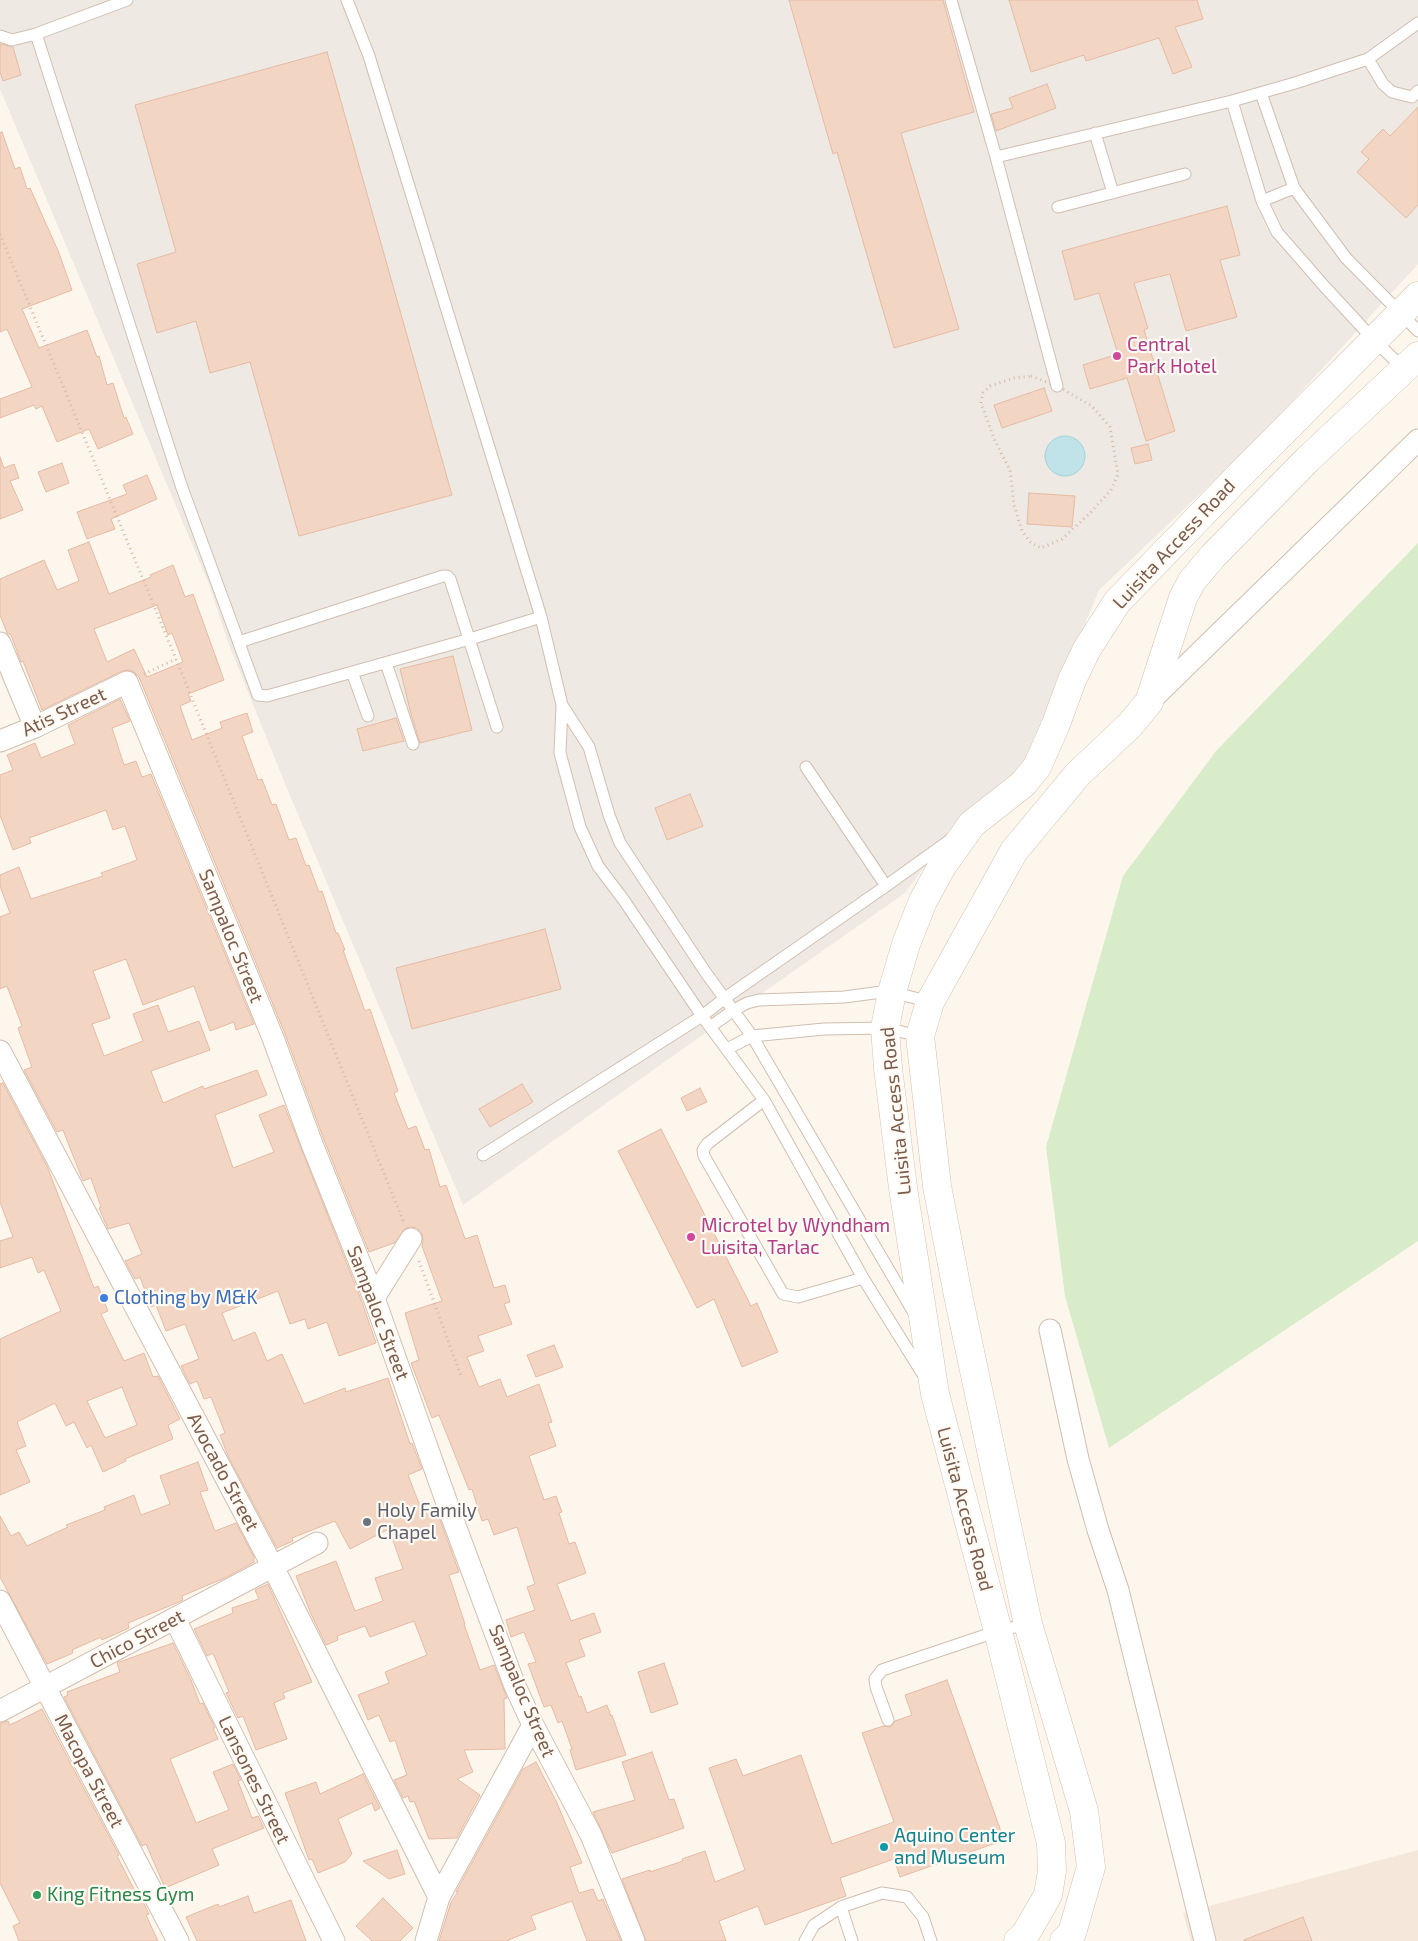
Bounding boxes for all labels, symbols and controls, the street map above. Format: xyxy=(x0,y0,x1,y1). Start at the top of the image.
place label: Central Park Hotel xyxy=(1127,334,1217,378)
marker: Central Park Hotel xyxy=(1111,350,1123,362)
street label: Luisita Access Road xyxy=(1108,474,1240,614)
street label: Atis Street xyxy=(18,683,110,741)
street label: Sampaloc Street xyxy=(194,866,268,1006)
street label: Luisita Access Road xyxy=(876,1026,916,1196)
place label: Microtel by Wyndham Luisita, Tarlac xyxy=(701,1215,890,1259)
marker: Microtel by Wyndham Luisita, Tarlac xyxy=(685,1231,697,1243)
street label: Sampaloc Street xyxy=(342,1243,414,1383)
place label: Clothing by M&K xyxy=(114,1287,258,1309)
marker: Clothing by M&K xyxy=(98,1292,110,1304)
street label: Avocado Street xyxy=(182,1409,264,1535)
street label: Luisita Access Road xyxy=(932,1424,998,1594)
place label: Holy Family Chapel xyxy=(377,1500,477,1544)
marker: Holy Family Chapel xyxy=(361,1516,373,1528)
street label: Chico Street xyxy=(86,1605,188,1673)
street label: Sampaloc Street xyxy=(484,1621,560,1761)
street label: Macopa Street xyxy=(49,1710,129,1832)
street label: Lansones Street xyxy=(213,1712,295,1848)
place label: Aquino Center and Museum xyxy=(894,1825,1015,1869)
marker: Aquino Center and Museum xyxy=(878,1841,890,1853)
place label: King Fitness Gym xyxy=(47,1884,194,1906)
marker: King Fitness Gym xyxy=(31,1889,43,1901)

